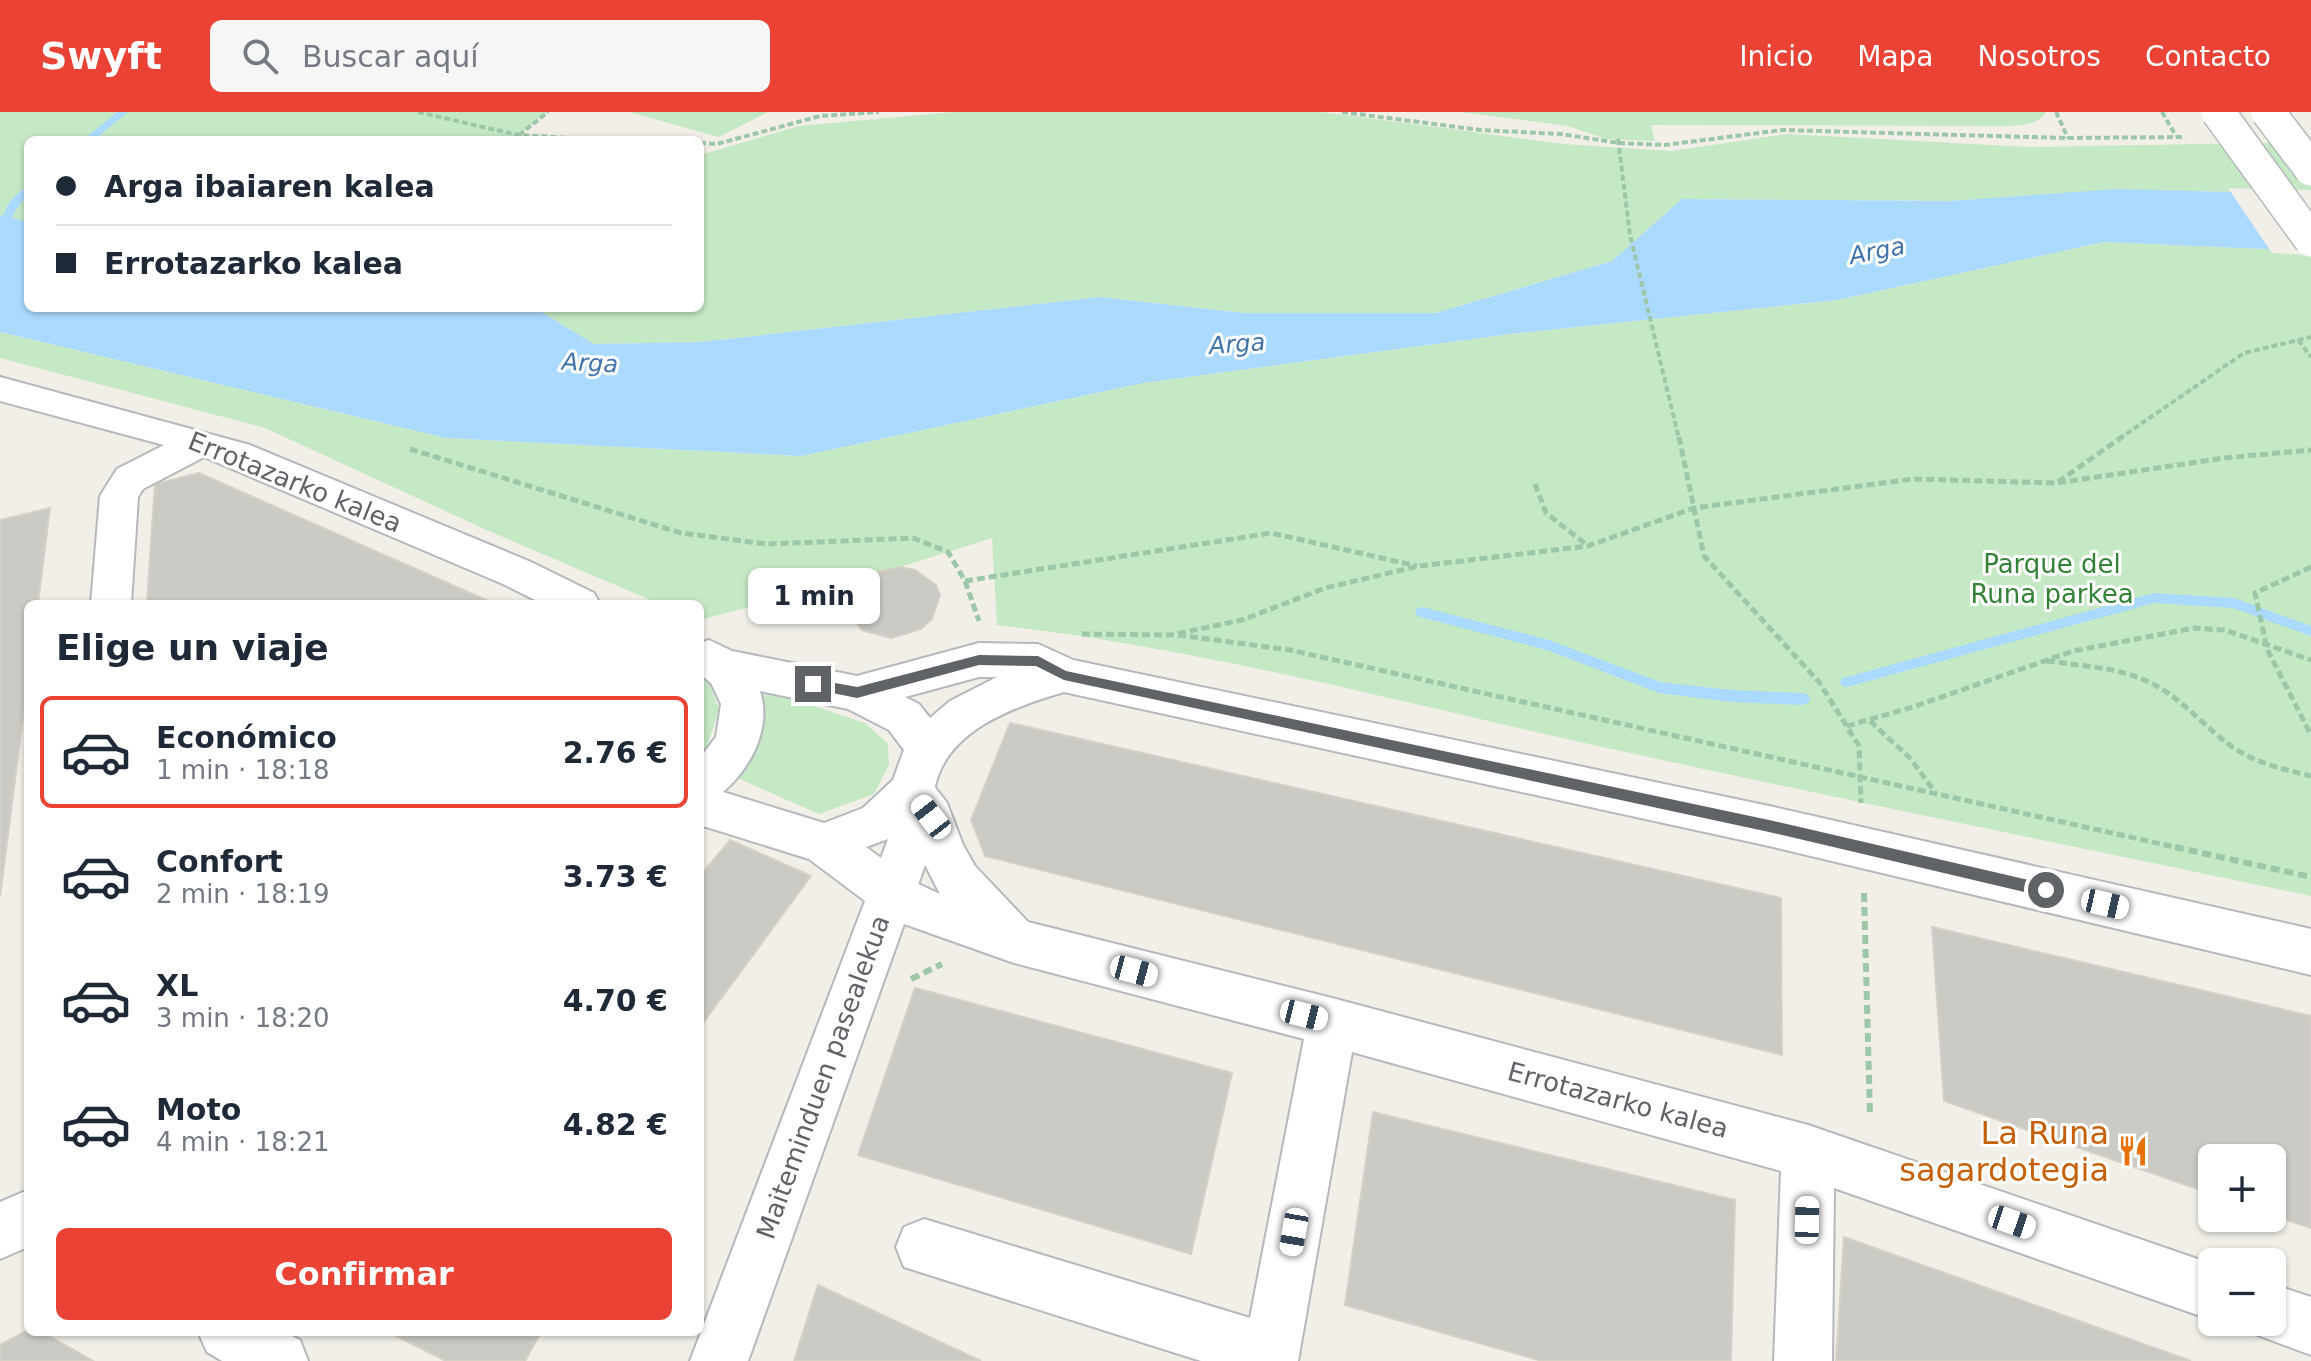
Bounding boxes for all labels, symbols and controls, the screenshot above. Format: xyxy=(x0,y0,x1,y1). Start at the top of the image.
search box xyxy=(210,20,770,92)
text: Swyft xyxy=(40,34,162,78)
icon: search xyxy=(238,34,282,78)
text: Buscar aquí xyxy=(302,39,479,74)
text: Inicio xyxy=(1739,40,1813,73)
text: Mapa xyxy=(1857,40,1934,73)
text: Nosotros xyxy=(1978,40,2101,73)
text: Contacto xyxy=(2145,40,2271,73)
text: Arga ibaiaren kalea xyxy=(104,169,435,204)
water label: Arga xyxy=(1845,232,1907,270)
text: Errotazarko kalea xyxy=(104,246,403,281)
water label: Arga xyxy=(1206,328,1266,360)
water label: Arga xyxy=(559,347,619,378)
street label: Errotazarko kalea xyxy=(184,426,406,538)
park label: Parque del Runa parkea xyxy=(1970,549,2134,609)
callout: 1 min xyxy=(747,568,879,624)
text: 1 min xyxy=(773,581,855,611)
text: Elige un viaje xyxy=(56,627,329,668)
route end xyxy=(795,666,831,702)
icon: car xyxy=(60,716,132,788)
text: Económico xyxy=(156,720,337,755)
text: 2.76 € xyxy=(563,735,668,770)
text: 1 min · 18:18 xyxy=(156,755,330,785)
car xyxy=(907,791,955,843)
icon: car xyxy=(60,840,132,912)
text: Confort xyxy=(156,844,283,879)
text: 3.73 € xyxy=(563,859,668,894)
route start xyxy=(2028,872,2064,908)
text: 2 min · 18:19 xyxy=(156,879,330,909)
car xyxy=(2079,887,2131,921)
street label: Maiteminduen pasealekua xyxy=(750,911,896,1243)
car xyxy=(1108,953,1160,989)
icon: car xyxy=(60,964,132,1036)
text: XL xyxy=(156,968,198,1003)
text: 4.70 € xyxy=(563,983,668,1018)
car xyxy=(1278,998,1330,1032)
text: 3 min · 18:20 xyxy=(156,1003,330,1033)
street label: Errotazarko kalea xyxy=(1504,1056,1732,1144)
icon: car xyxy=(60,1088,132,1160)
text: Moto xyxy=(156,1092,241,1127)
text: 4.82 € xyxy=(563,1107,668,1142)
place label: La Runa sagardotegia xyxy=(1899,1114,2109,1189)
text: 4 min · 18:21 xyxy=(156,1127,330,1157)
restaurant icon: La Runa sagardotegia xyxy=(2116,1134,2150,1168)
map controls xyxy=(2198,1144,2286,1336)
button: + xyxy=(2198,1144,2286,1232)
car xyxy=(1795,1196,1819,1244)
car xyxy=(1985,1203,2039,1241)
car xyxy=(1278,1206,1310,1258)
button: Confirmar xyxy=(56,1228,672,1320)
button: − xyxy=(2198,1248,2286,1336)

